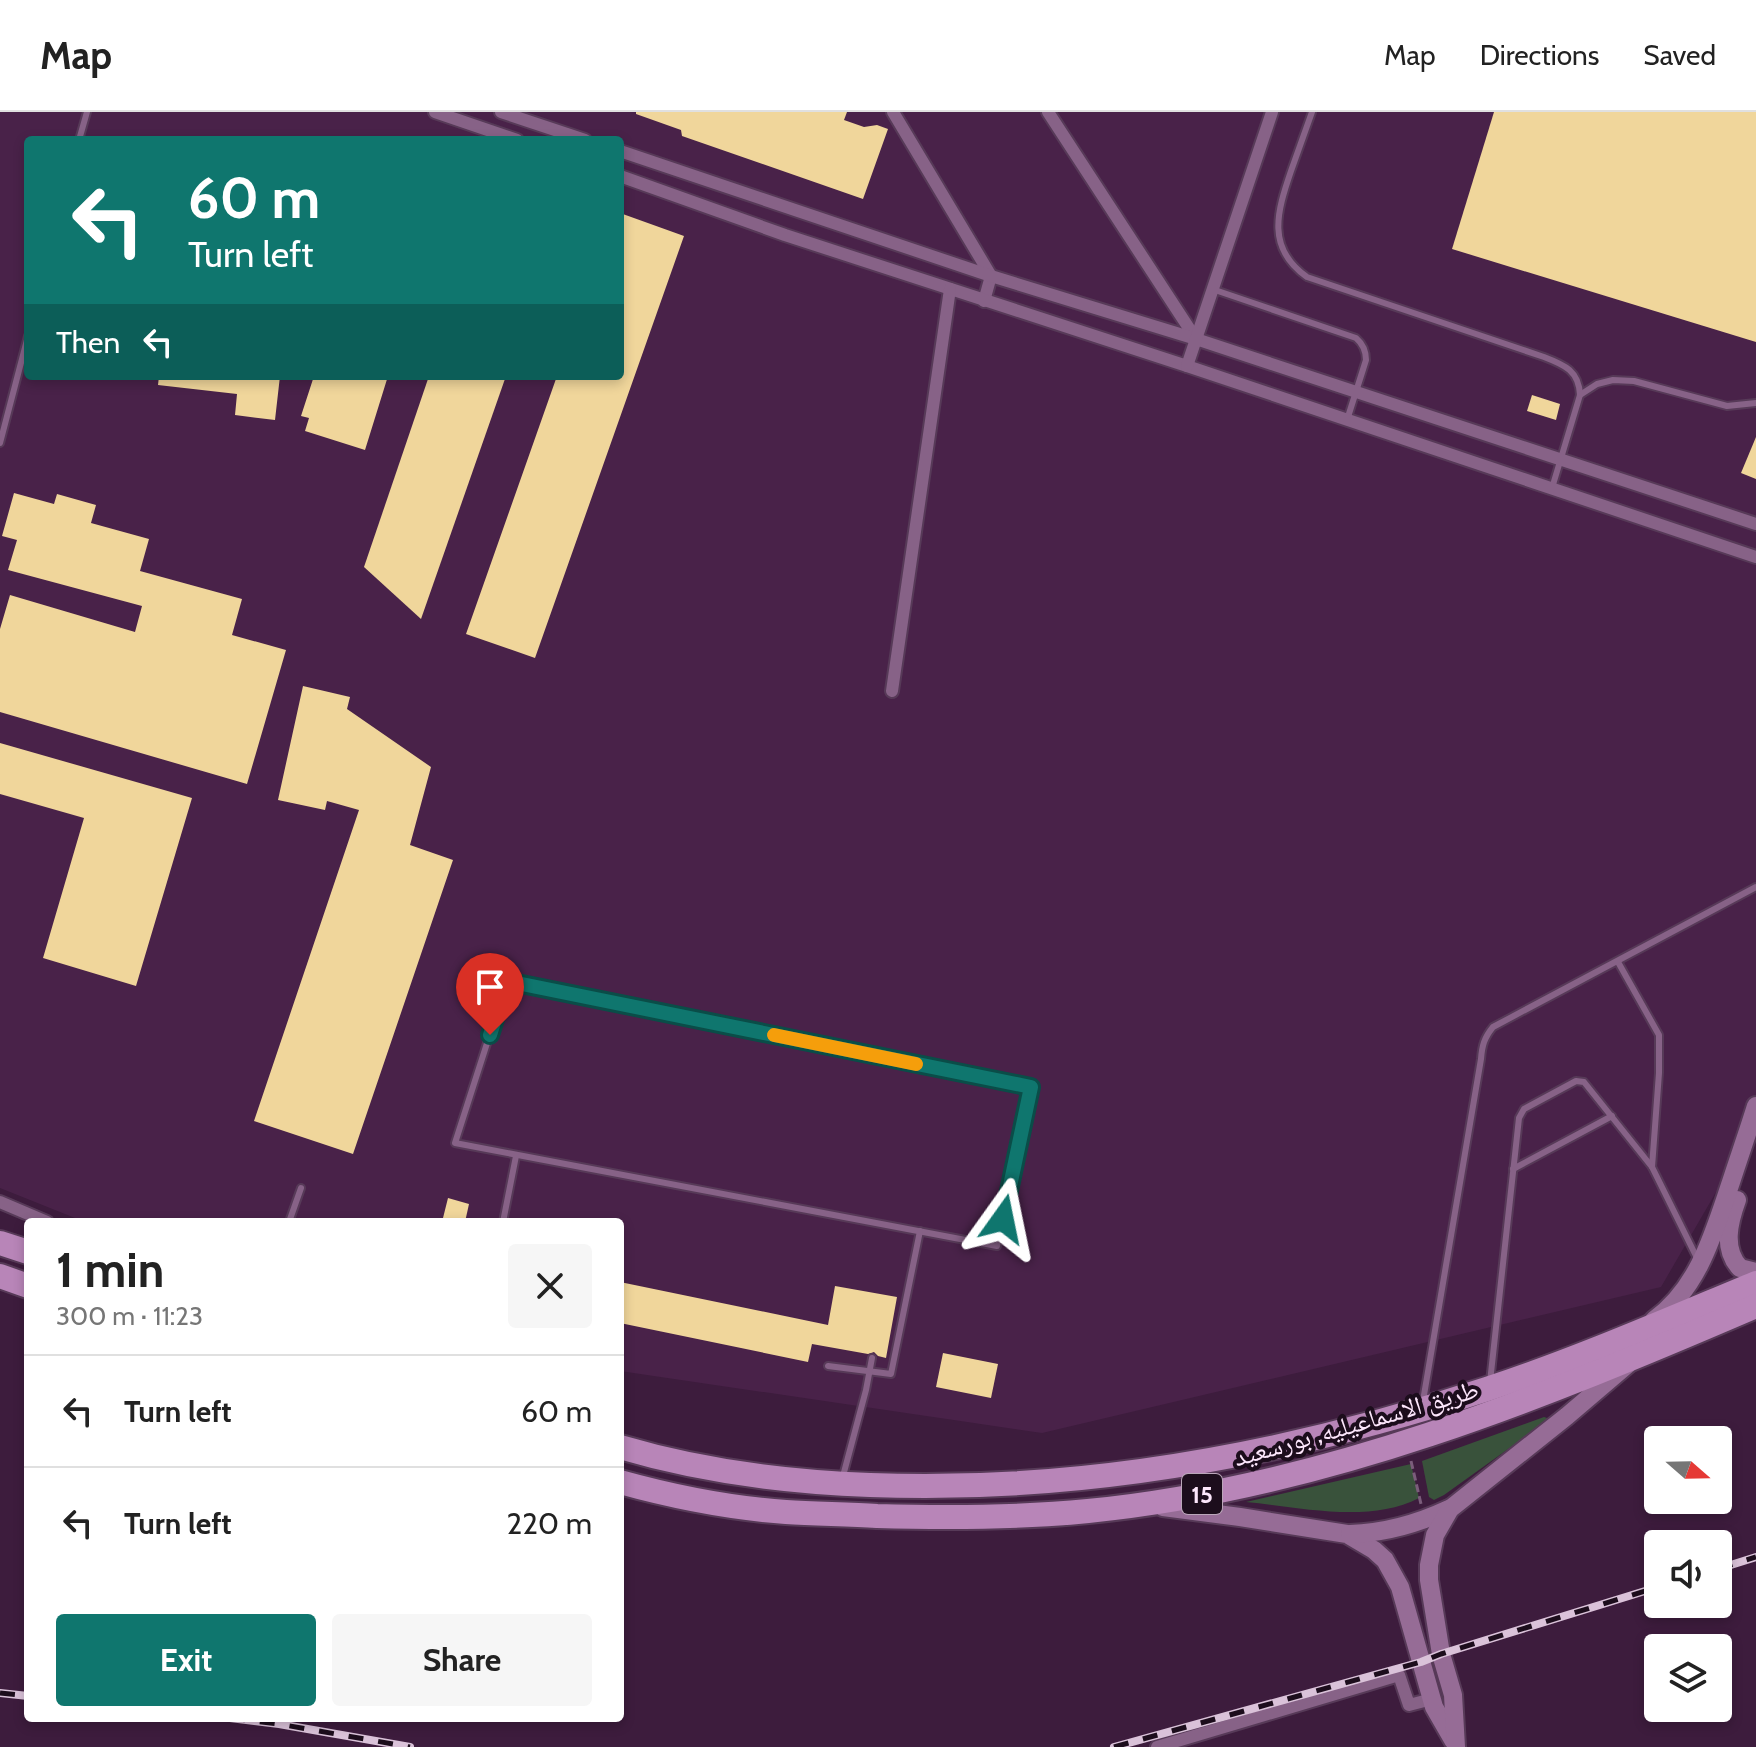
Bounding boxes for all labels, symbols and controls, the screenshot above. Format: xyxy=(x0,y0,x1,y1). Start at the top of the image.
text: Map xyxy=(40,32,112,79)
text: Map xyxy=(1384,38,1436,72)
text: Directions xyxy=(1480,38,1599,72)
text: Saved xyxy=(1643,38,1716,72)
text: 60 m xyxy=(188,164,320,232)
icon: left xyxy=(56,168,160,272)
text: Turn left xyxy=(188,232,313,276)
icon: left xyxy=(136,320,180,364)
text: Then xyxy=(56,324,120,361)
pin xyxy=(456,953,524,1035)
icon: arrive xyxy=(468,965,512,1009)
position arrow xyxy=(961,1177,1045,1261)
text: 1 min xyxy=(56,1241,164,1299)
button: close xyxy=(508,1244,592,1328)
text: 300 m · 11:23 xyxy=(56,1300,203,1332)
street label: طريق الاسماعيليه, بورسعيد xyxy=(1230,1373,1482,1473)
icon: left xyxy=(56,1389,100,1433)
text: Turn left xyxy=(124,1393,232,1430)
text: 60 m xyxy=(521,1393,592,1430)
north arrow xyxy=(1644,1426,1732,1514)
map controls xyxy=(1644,1426,1732,1722)
road number: 15 xyxy=(1182,1474,1222,1514)
icon: left xyxy=(56,1501,100,1545)
text: Turn left xyxy=(124,1505,232,1542)
text: 220 m xyxy=(507,1505,592,1542)
button: sound xyxy=(1644,1530,1732,1618)
button: Exit xyxy=(56,1614,316,1706)
button: Share xyxy=(332,1614,592,1706)
button: layers xyxy=(1644,1634,1732,1722)

